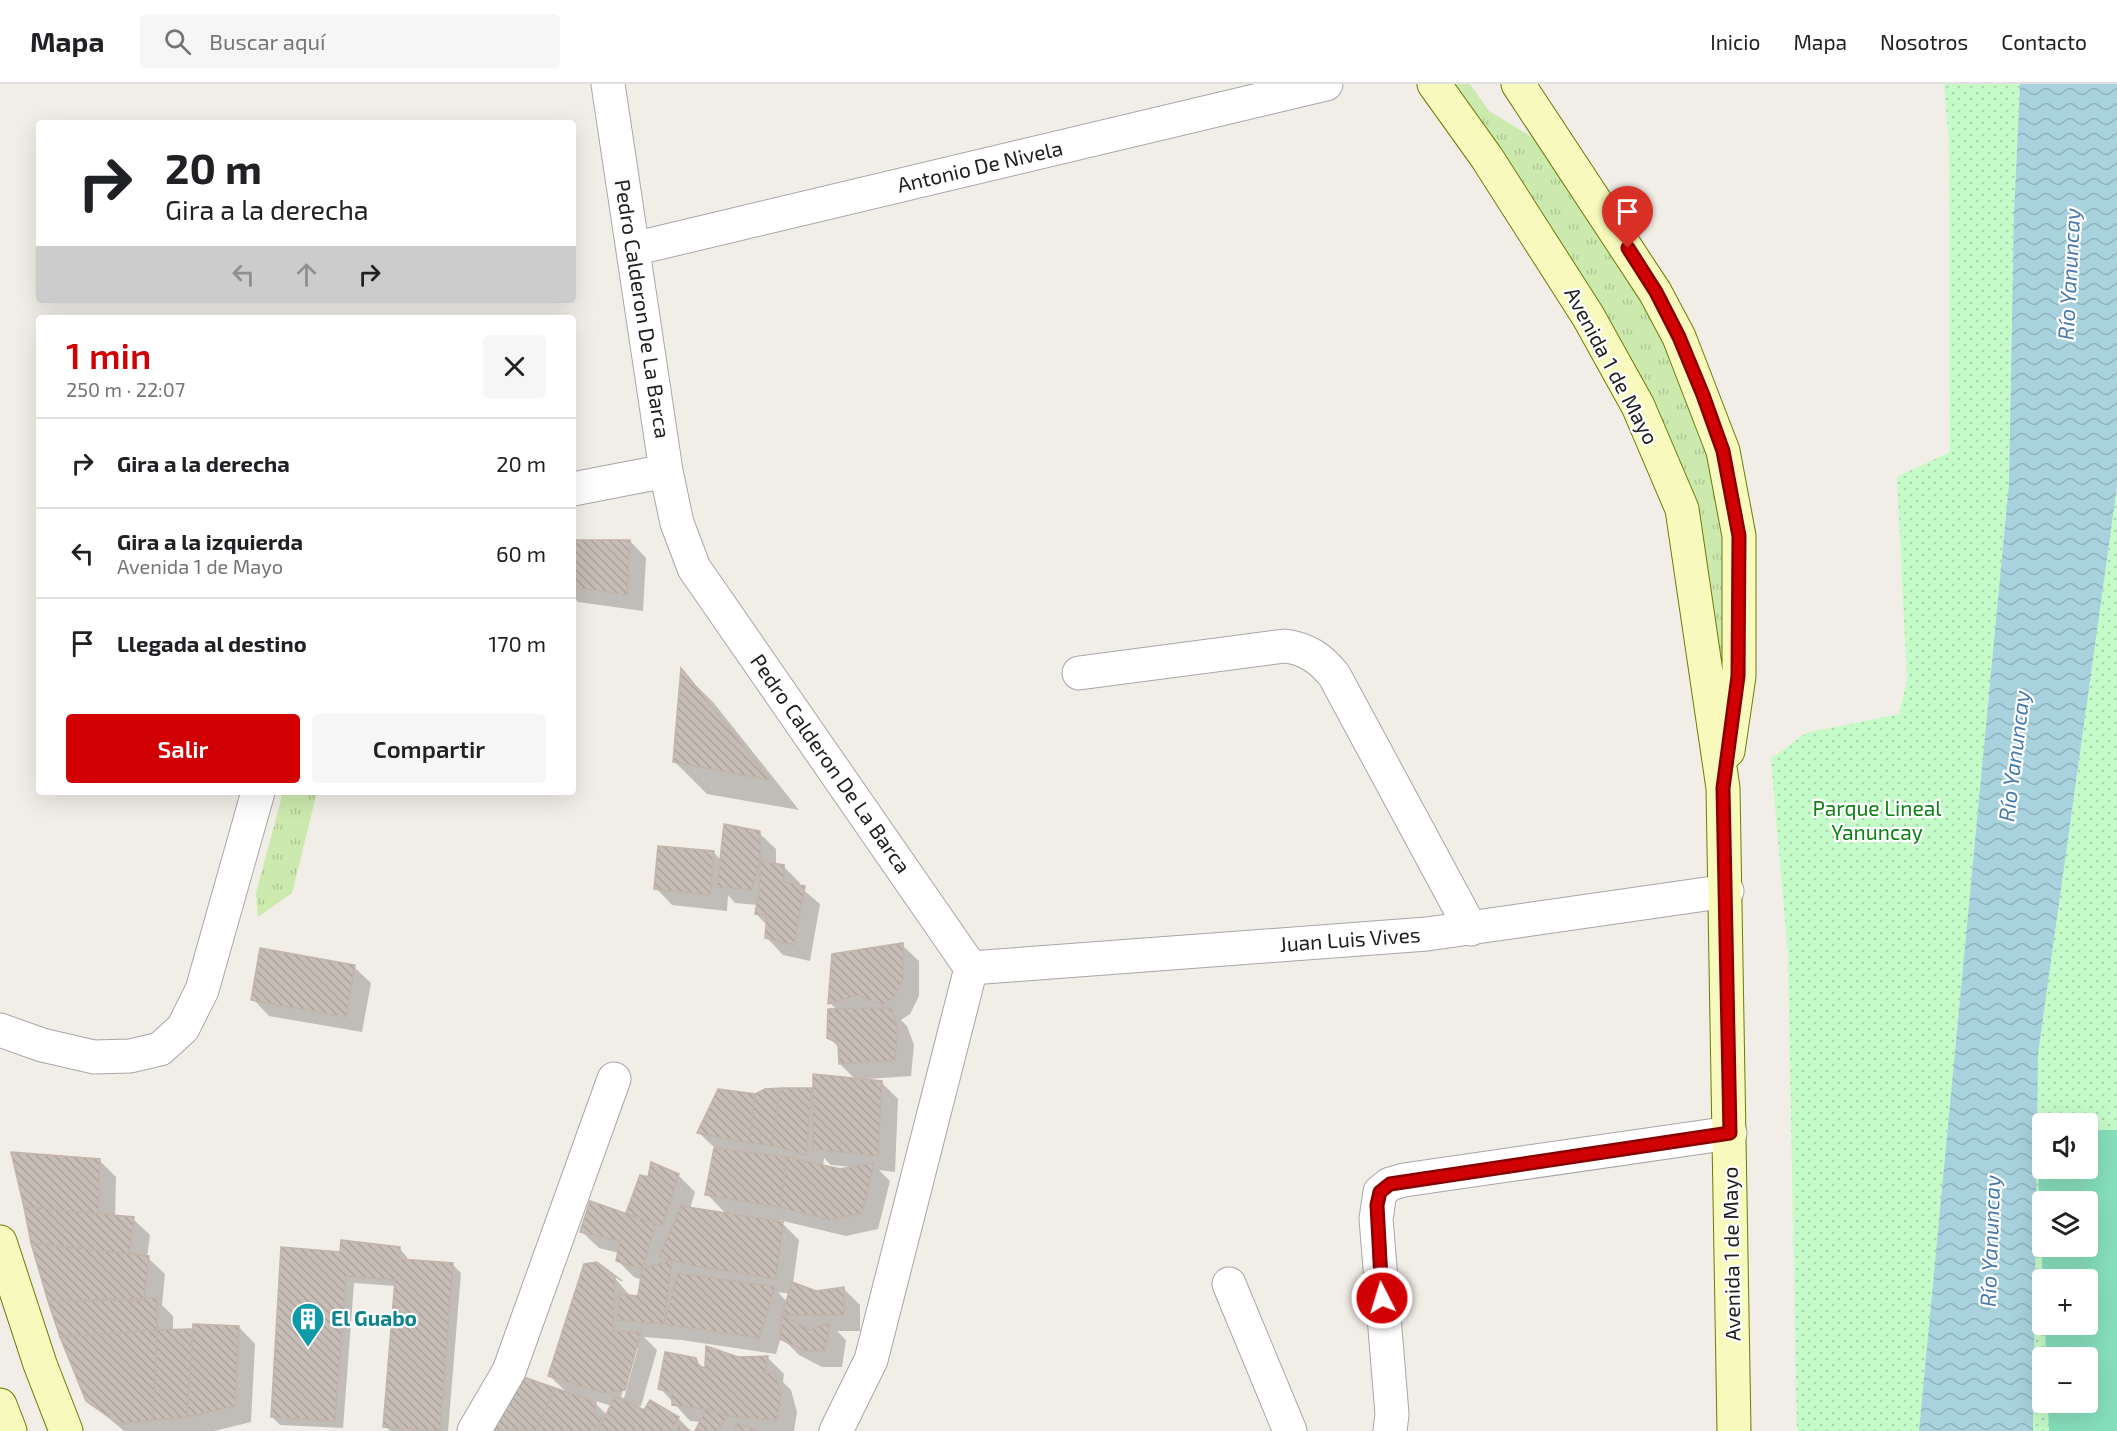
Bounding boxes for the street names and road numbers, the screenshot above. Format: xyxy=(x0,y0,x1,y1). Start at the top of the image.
street label: Antonio De Nivela xyxy=(894,134,1065,197)
street label: Pedro Calderon De La Barca xyxy=(611,178,676,440)
street label: Avenida 1 de Mayo xyxy=(1560,282,1664,448)
street label: Pedro Calderon De La Barca xyxy=(746,649,917,878)
street label: Juan Luis Vives xyxy=(1279,921,1421,956)
street label: Avenida 1 de Mayo xyxy=(1716,1167,1745,1341)

